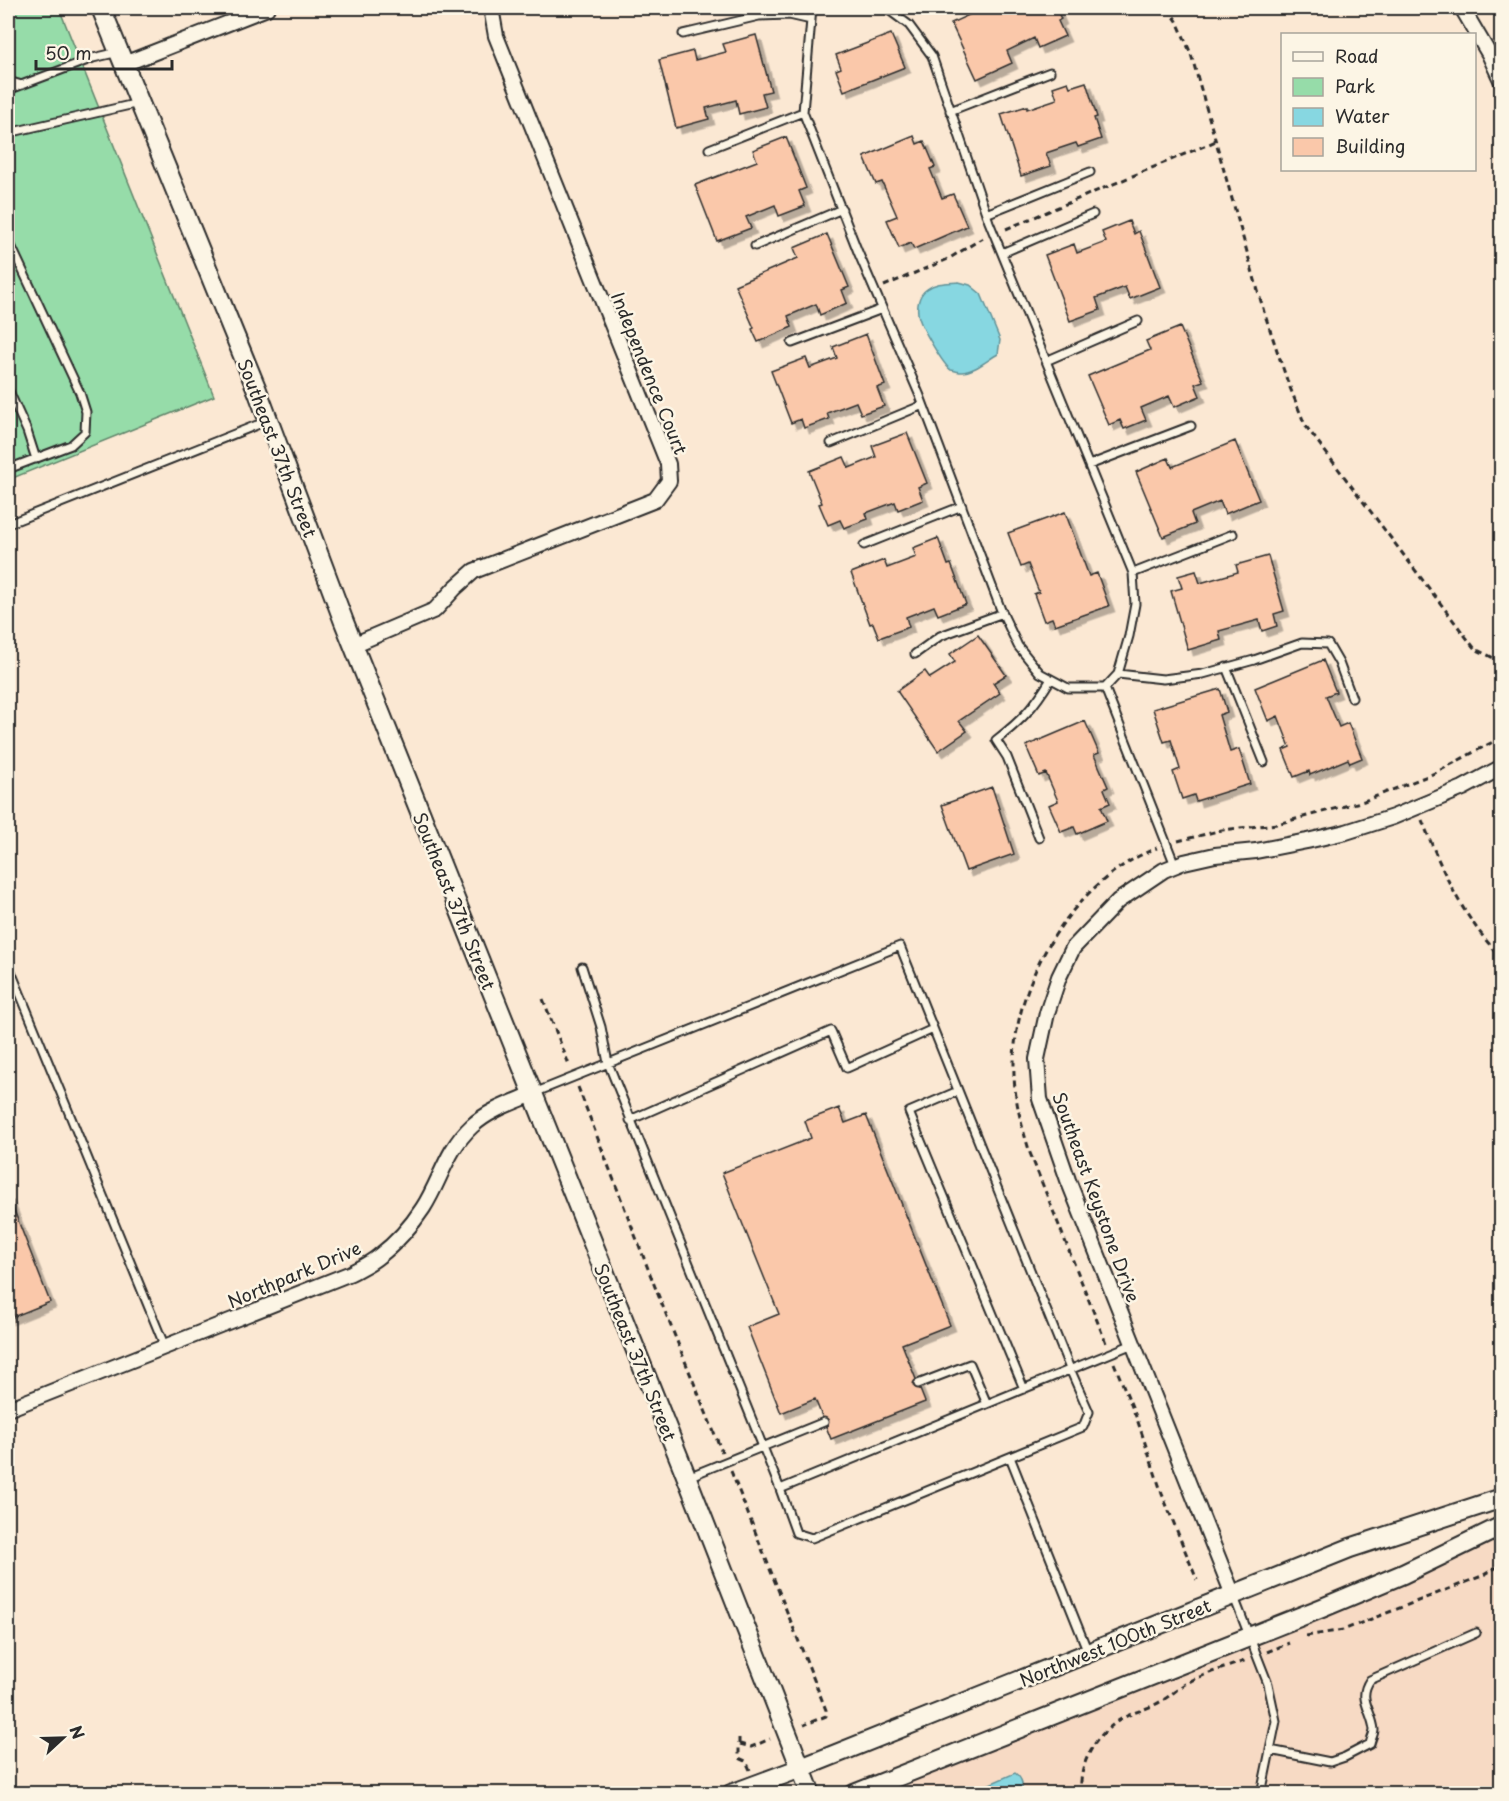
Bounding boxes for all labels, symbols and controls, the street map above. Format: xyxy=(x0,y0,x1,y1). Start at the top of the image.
scale bar xyxy=(36,33,172,71)
legend xyxy=(1281,33,1476,171)
text: 50 m xyxy=(45,39,92,66)
text: Road xyxy=(1335,42,1379,69)
text: Park xyxy=(1335,72,1375,99)
text: Water xyxy=(1335,102,1390,129)
text: Building xyxy=(1335,132,1405,159)
street label: Independence Court xyxy=(605,288,695,458)
street label: Southeast 37th Street xyxy=(231,355,325,541)
street label: Southeast 37th Street xyxy=(407,808,503,994)
street label: Southeast Keystone Drive xyxy=(1046,1088,1148,1306)
street label: Northpark Drive xyxy=(223,1234,365,1314)
street label: Southeast 37th Street xyxy=(588,1259,684,1445)
street label: Northwest 100th Street xyxy=(1015,1591,1215,1693)
north arrow xyxy=(33,1708,93,1768)
text: N xyxy=(64,1722,91,1742)

